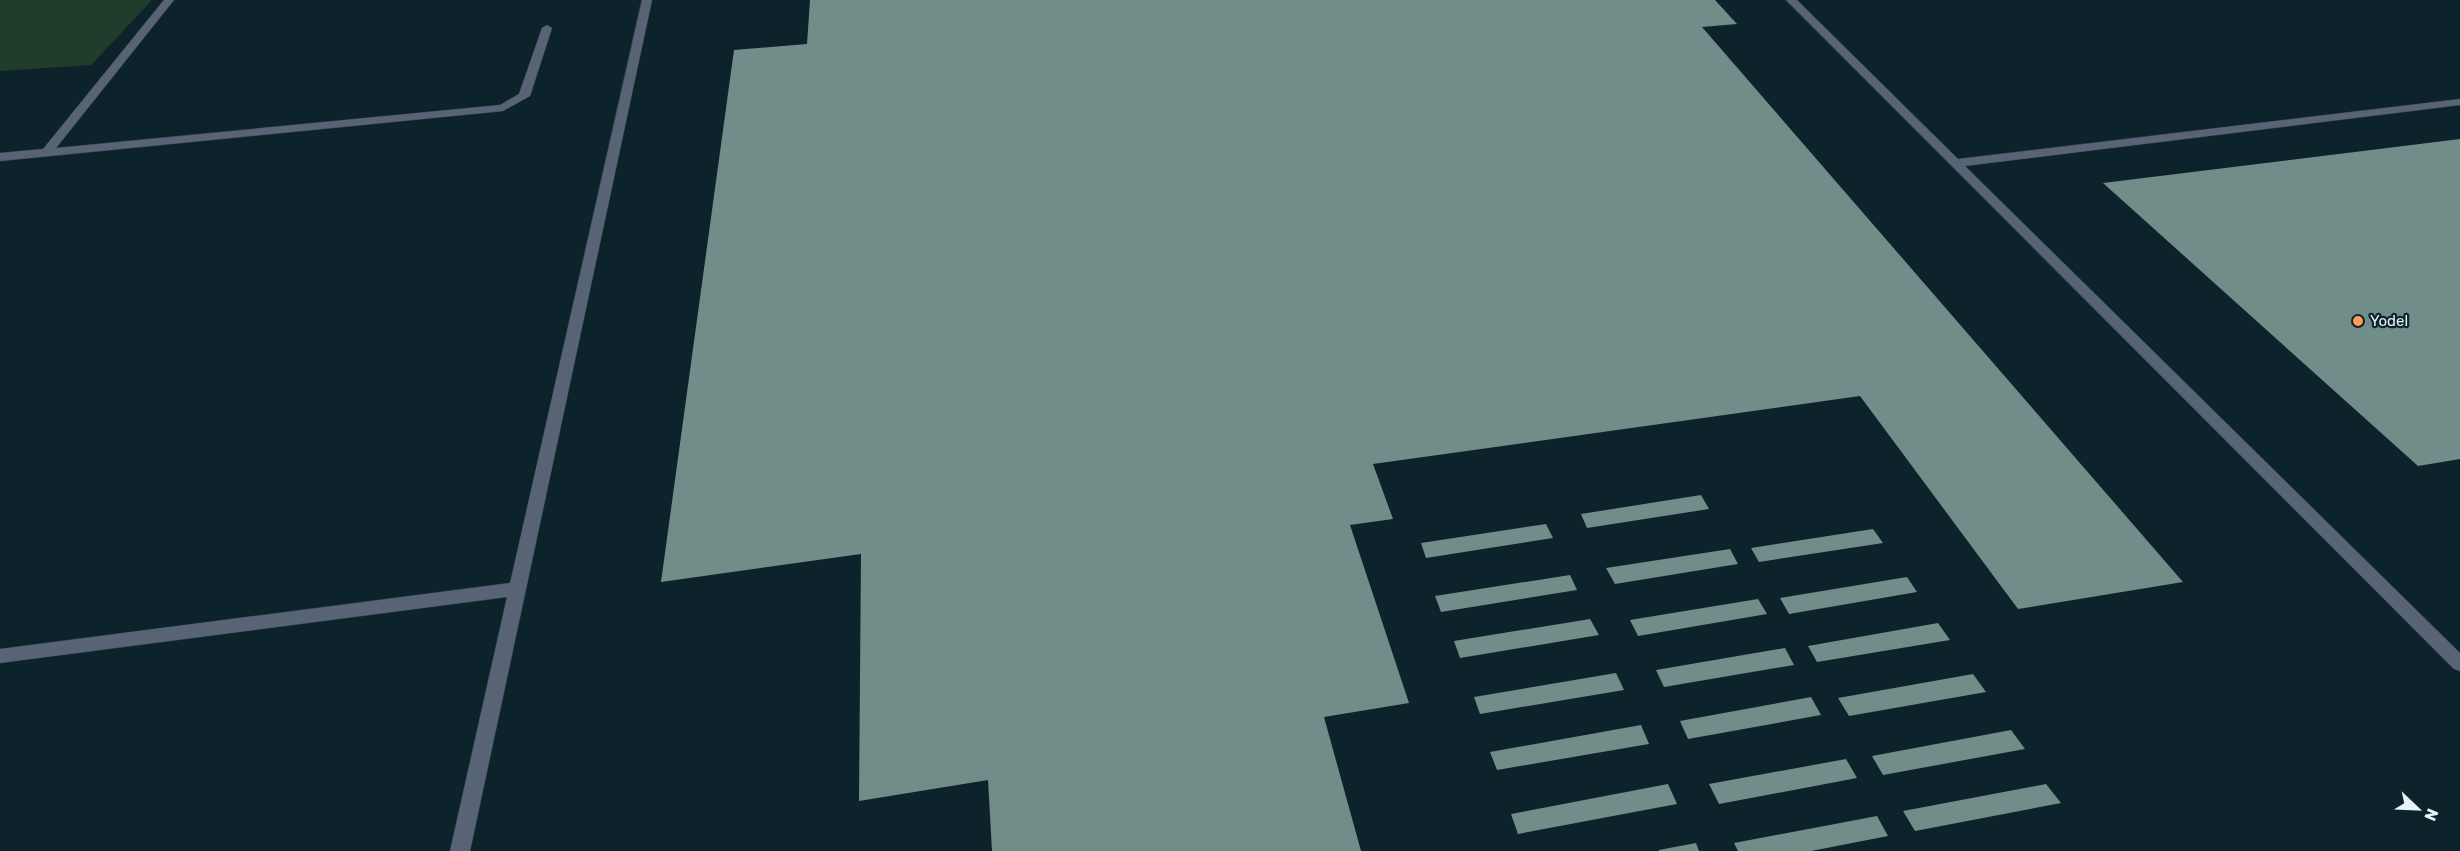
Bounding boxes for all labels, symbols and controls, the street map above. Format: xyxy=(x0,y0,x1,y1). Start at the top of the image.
place label: Yodel xyxy=(2370,312,2408,330)
marker: Yodel xyxy=(2351,314,2365,328)
north arrow xyxy=(2388,779,2448,839)
text: N xyxy=(2420,806,2442,824)

